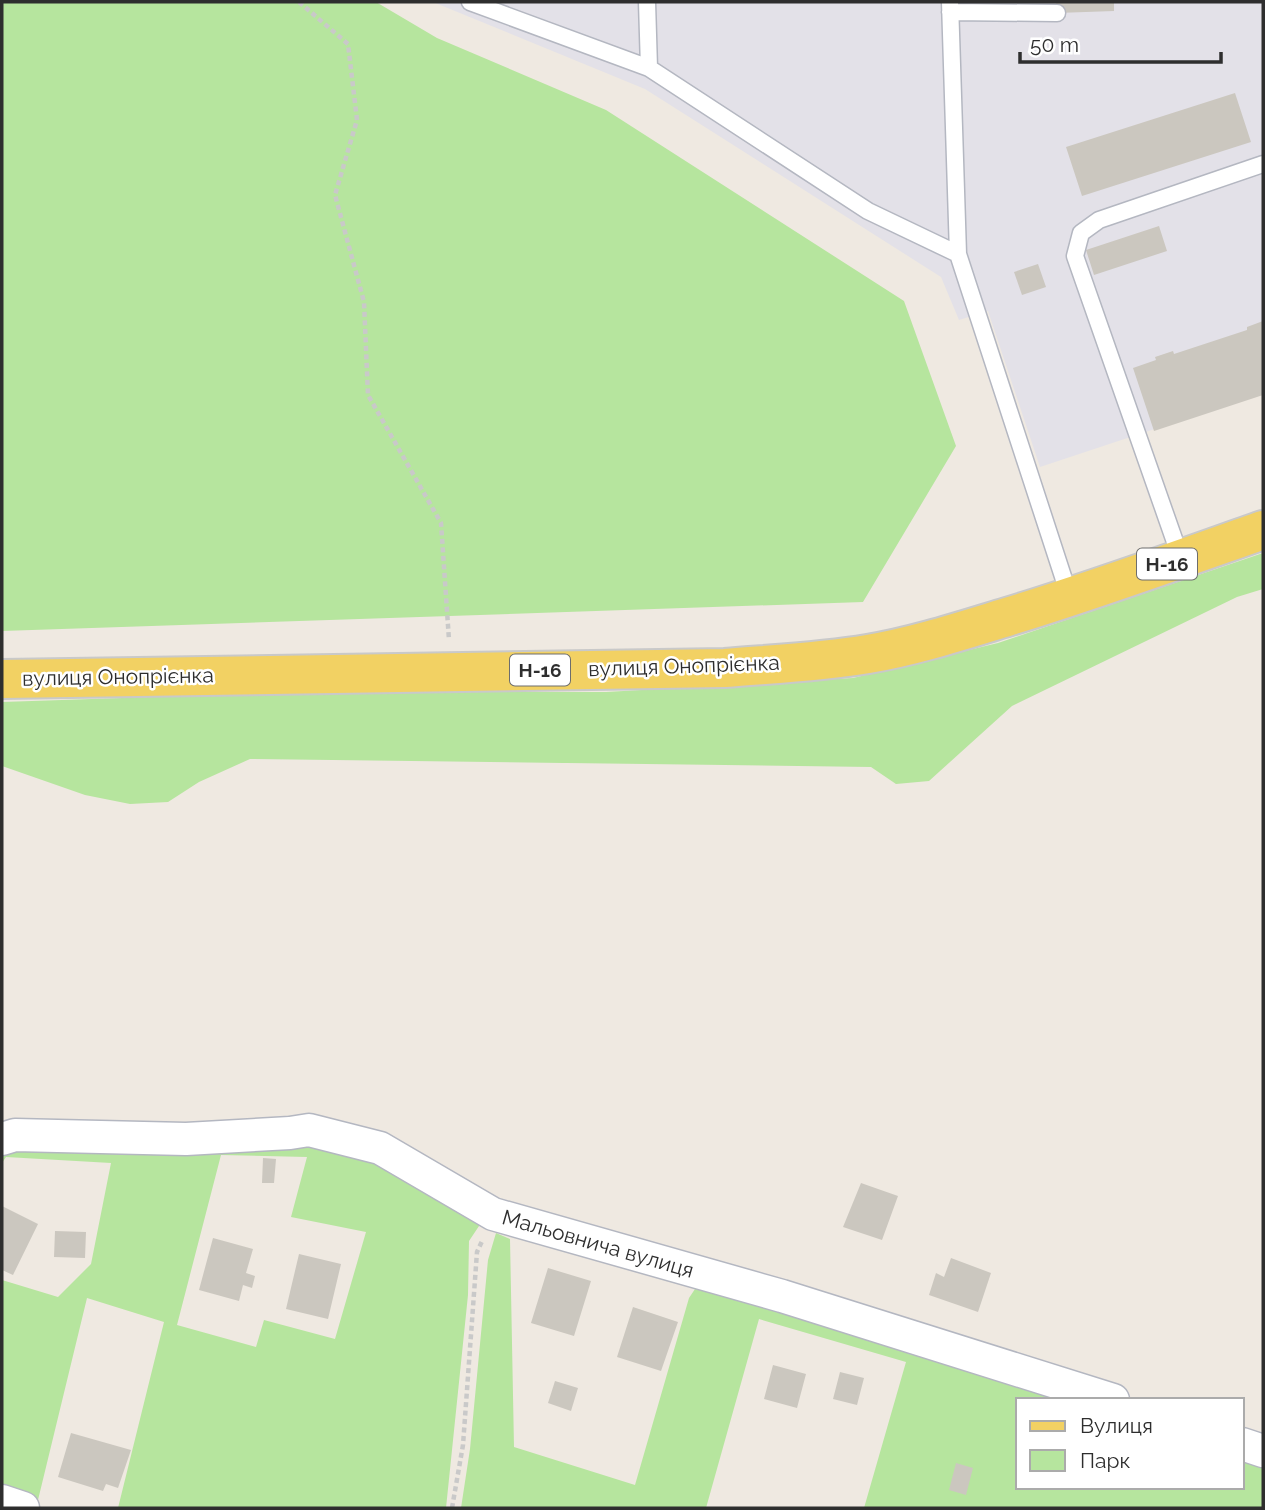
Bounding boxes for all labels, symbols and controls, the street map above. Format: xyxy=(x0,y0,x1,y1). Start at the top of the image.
scale bar xyxy=(1020,21,1221,65)
text: 50 m xyxy=(1030,32,1079,57)
road number: Н-16 xyxy=(1137,548,1197,580)
street label: вулиця Онопрієнка xyxy=(588,650,780,681)
road number: Н-16 xyxy=(510,654,570,685)
street label: вулиця Онопрієнка xyxy=(22,662,214,691)
street label: Мальовнича вулиця xyxy=(499,1204,697,1283)
legend xyxy=(1016,1398,1244,1489)
text: Вулиця xyxy=(1080,1413,1153,1438)
text: Парк xyxy=(1080,1448,1130,1473)

